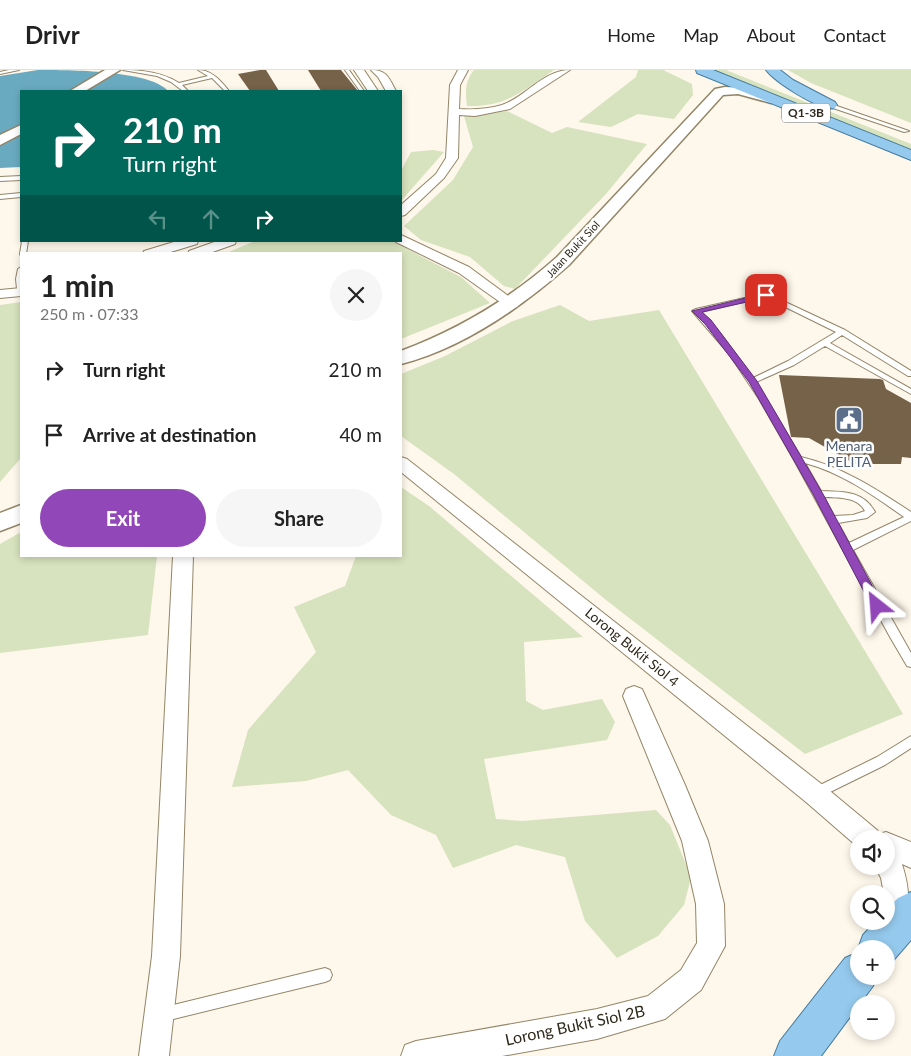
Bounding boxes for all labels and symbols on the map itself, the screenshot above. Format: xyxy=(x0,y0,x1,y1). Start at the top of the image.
road number: Q1-3B xyxy=(782,104,830,122)
street label: Jalan Bukit Siol xyxy=(543,218,602,280)
pin xyxy=(745,274,787,316)
public building icon: Menara PELITA xyxy=(834,405,864,435)
place label: Menara PELITA xyxy=(826,437,872,470)
position arrow xyxy=(850,579,902,631)
street label: Lorong Bukit Siol 4 xyxy=(582,604,683,690)
street label: Lorong Bukit Siol 2B xyxy=(503,1000,647,1049)

